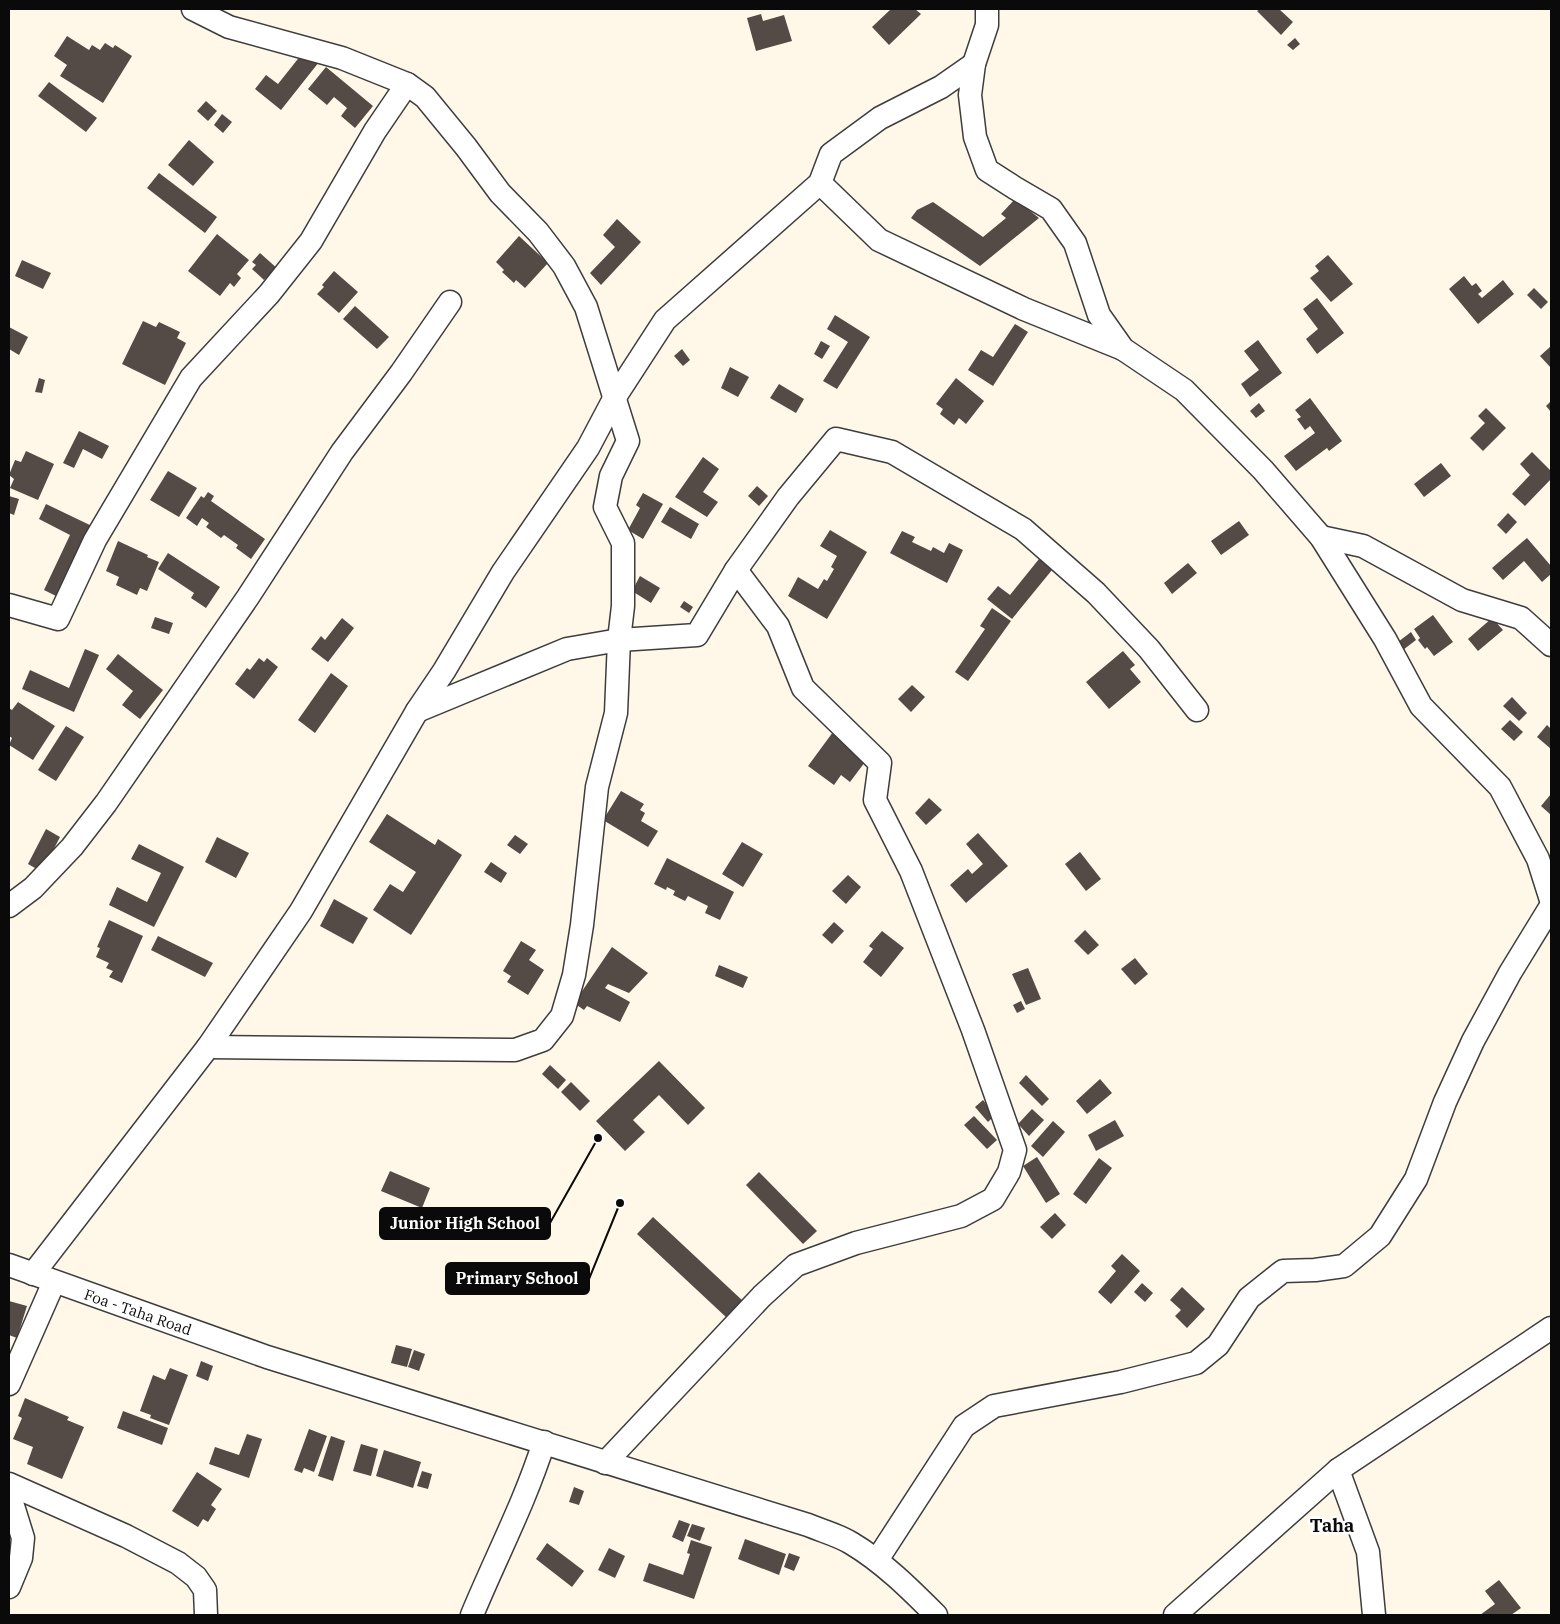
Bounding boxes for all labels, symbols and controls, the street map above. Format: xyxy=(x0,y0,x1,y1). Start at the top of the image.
callout: Junior High School xyxy=(380,1208,550,1239)
text: Junior High School xyxy=(390,1213,540,1233)
callout: Primary School xyxy=(446,1263,589,1294)
text: Primary School xyxy=(456,1268,578,1288)
street label: Foa - Taha Road xyxy=(82,1285,194,1339)
district label: Taha xyxy=(1310,1514,1354,1537)

